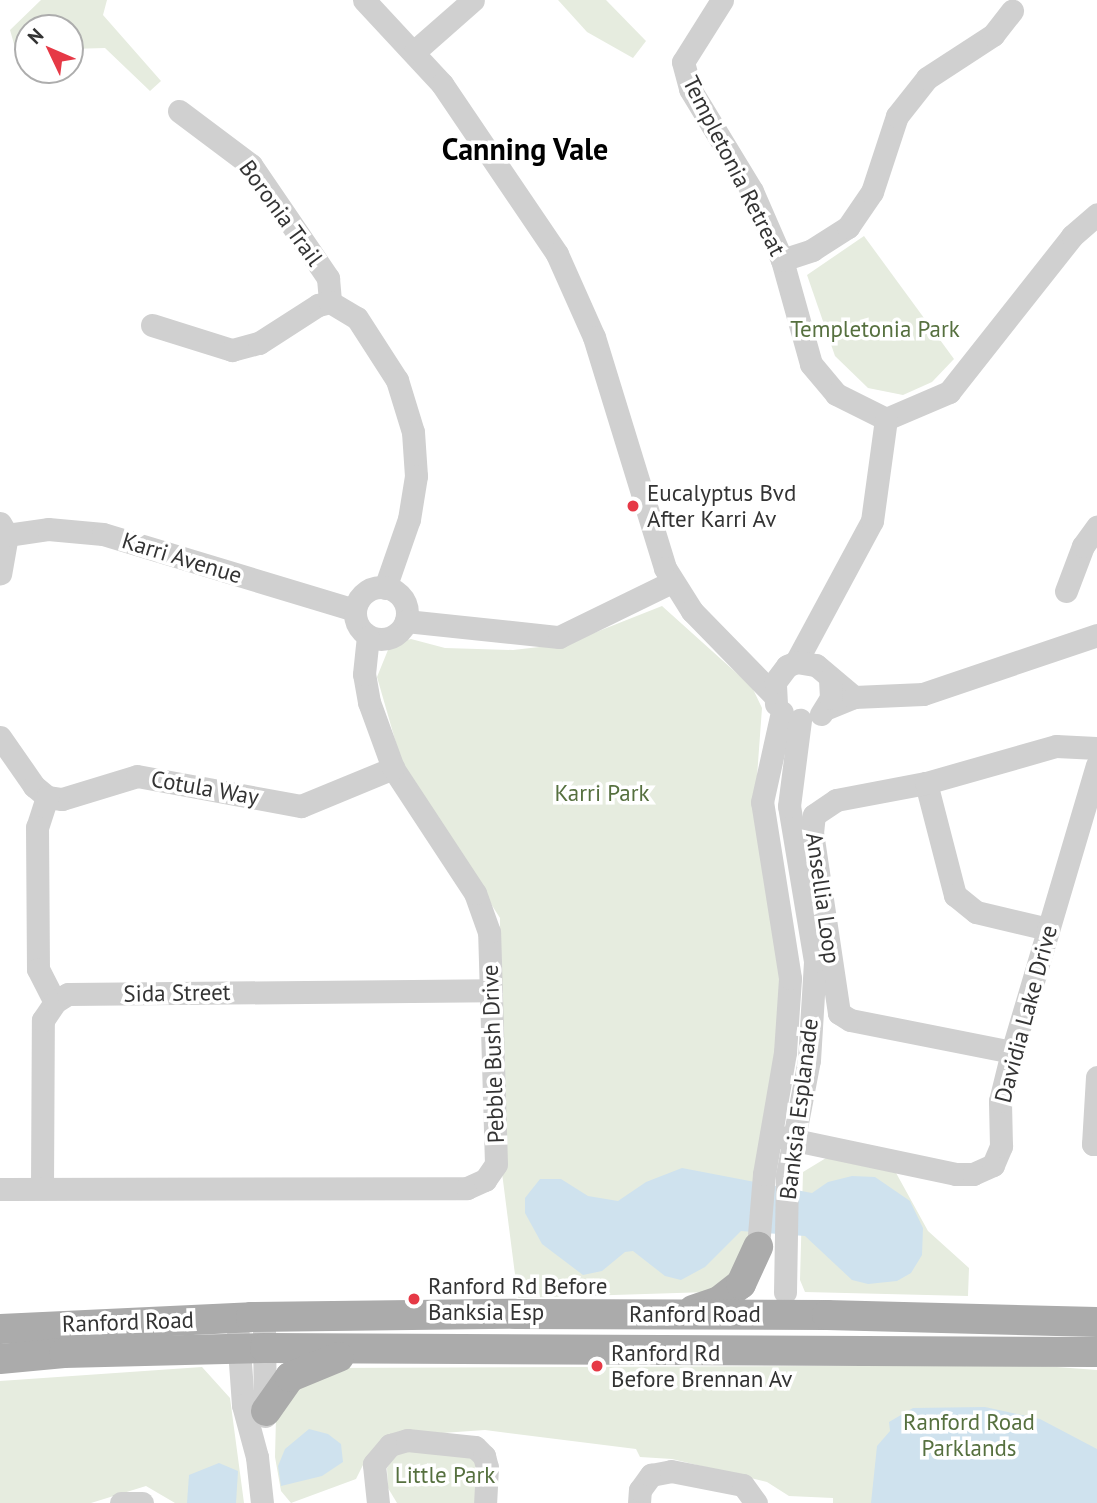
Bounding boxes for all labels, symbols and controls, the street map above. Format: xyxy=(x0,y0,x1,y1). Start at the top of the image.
north arrow xyxy=(14,14,84,84)
text: N xyxy=(22,23,48,49)
street label: Templetonia Retreat xyxy=(677,72,791,260)
district label: Canning Vale xyxy=(441,131,609,167)
street label: Boronia Trail xyxy=(233,154,329,272)
park label: Templetonia Park xyxy=(790,315,960,343)
place label: Eucalyptus Bvd After Karri Av xyxy=(647,479,796,533)
marker: Eucalyptus Bvd After Karri Av xyxy=(625,498,641,514)
street label: Karri Avenue xyxy=(118,527,246,589)
street label: Cotula Way xyxy=(149,765,261,811)
park label: Karri Park xyxy=(554,779,650,807)
street label: Ansellia Loop xyxy=(800,831,846,965)
street label: Davidia Lake Drive xyxy=(989,922,1063,1106)
street label: Pebble Bush Drive xyxy=(476,964,510,1144)
street label: Sida Street xyxy=(123,978,231,1008)
street label: Banksia Esplanade xyxy=(774,1017,824,1201)
place label: Ranford Rd Before Banksia Esp xyxy=(428,1272,607,1326)
marker: Ranford Rd Before Banksia Esp xyxy=(406,1291,422,1307)
street label: Ranford Road xyxy=(629,1300,761,1328)
street label: Ranford Road xyxy=(62,1306,194,1338)
place label: Ranford Rd Before Brennan Av xyxy=(611,1339,793,1393)
marker: Ranford Rd Before Brennan Av xyxy=(589,1358,605,1374)
park label: Ranford Road Parklands xyxy=(903,1408,1035,1462)
park label: Little Park xyxy=(395,1461,495,1489)

